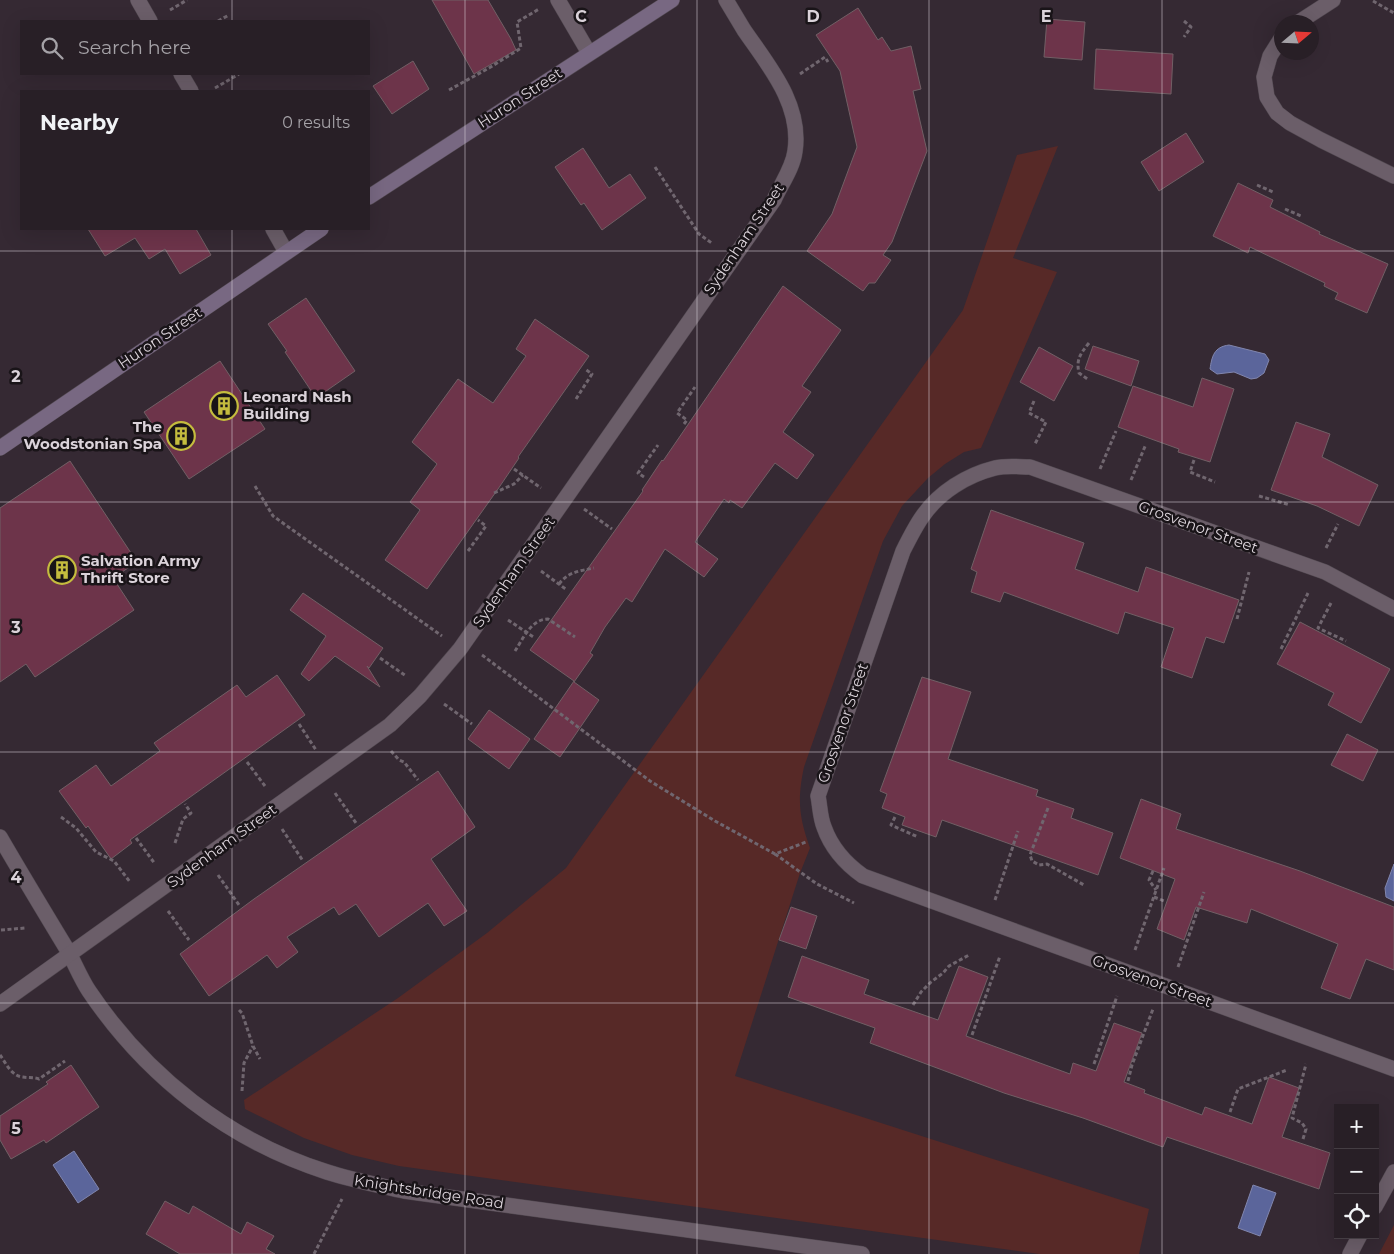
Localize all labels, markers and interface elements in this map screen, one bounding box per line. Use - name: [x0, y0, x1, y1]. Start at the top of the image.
- text: C: [575, 7, 587, 26]
- text: D: [806, 7, 820, 26]
- text: E: [1041, 7, 1051, 26]
- north arrow: [1274, 15, 1319, 60]
- search box: [20, 20, 370, 75]
- icon: search: [38, 34, 66, 62]
- text: Search here: [78, 36, 191, 59]
- street label: Huron Street: [474, 63, 566, 132]
- text: Nearby: [40, 110, 119, 135]
- text: 0 results: [282, 113, 350, 132]
- street label: Sydenham Street: [699, 179, 788, 298]
- street label: Huron Street: [114, 303, 205, 373]
- text: 2: [11, 367, 21, 386]
- place label: Leonard Nash Building: [243, 387, 352, 423]
- building icon: Leonard Nash Building: [209, 391, 239, 421]
- place label: The Woodstonian Spa: [24, 417, 162, 453]
- building icon: The Woodstonian Spa: [166, 421, 196, 451]
- street label: Grosvenor Street: [1136, 496, 1261, 557]
- street label: Sydenham Street: [468, 513, 559, 631]
- place label: Salvation Army Thrift Store: [81, 551, 201, 587]
- building icon: Salvation Army Thrift Store: [47, 555, 77, 585]
- text: 3: [10, 618, 21, 637]
- street label: Grosvenor Street: [813, 660, 872, 785]
- street label: Sydenham Street: [163, 800, 280, 892]
- text: 4: [10, 868, 22, 887]
- street label: Grosvenor Street: [1090, 950, 1215, 1011]
- map controls: [1334, 1104, 1379, 1239]
- button: +: [1334, 1104, 1379, 1149]
- text: 5: [11, 1119, 21, 1138]
- button: −: [1334, 1149, 1379, 1194]
- street label: Knightsbridge Road: [353, 1170, 505, 1213]
- button: locate: [1334, 1194, 1379, 1239]

